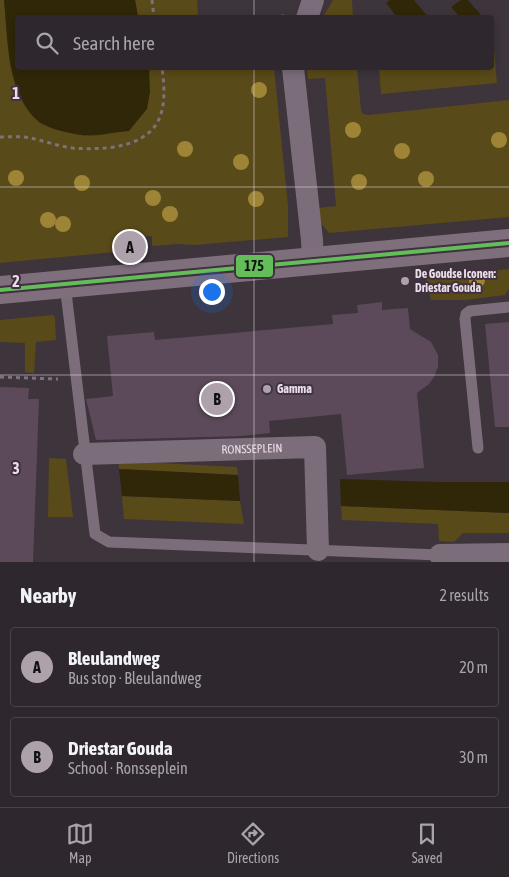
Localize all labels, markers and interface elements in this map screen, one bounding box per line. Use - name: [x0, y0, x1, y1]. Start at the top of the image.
- search box: [15, 15, 494, 70]
- icon: search: [33, 29, 61, 57]
- text: Search here: [73, 32, 155, 54]
- text: 1: [12, 84, 20, 102]
- pin: A: [114, 228, 146, 266]
- line badge: 175: [235, 254, 274, 278]
- text: 175: [244, 258, 264, 274]
- place label: De Goudse Iconen: Driestar Gouda: [415, 267, 496, 295]
- text: 2: [12, 272, 20, 290]
- marker: De Goudse Iconen: Driestar Gouda: [399, 275, 411, 287]
- your location: [199, 279, 225, 305]
- pin: B: [201, 380, 233, 418]
- place label: Gamma: [277, 382, 312, 396]
- marker: Gamma: [261, 383, 273, 395]
- street label: RONSSEPLEIN: [221, 441, 283, 457]
- text: 3: [12, 459, 20, 477]
- text: Nearby: [20, 583, 76, 607]
- text: 2 results: [439, 586, 489, 604]
- text: Bleulandweg: [68, 647, 160, 669]
- text: A: [33, 658, 41, 676]
- text: 20 m: [459, 658, 488, 676]
- text: Bus stop · Bleulandweg: [68, 669, 201, 687]
- text: Driestar Gouda: [68, 737, 172, 759]
- text: B: [33, 748, 41, 766]
- text: 30 m: [459, 748, 488, 766]
- text: School · Ronsseplein: [68, 759, 188, 777]
- tab: Map: [66, 820, 94, 866]
- tab: Directions: [227, 820, 279, 866]
- tab: Saved: [412, 820, 443, 866]

